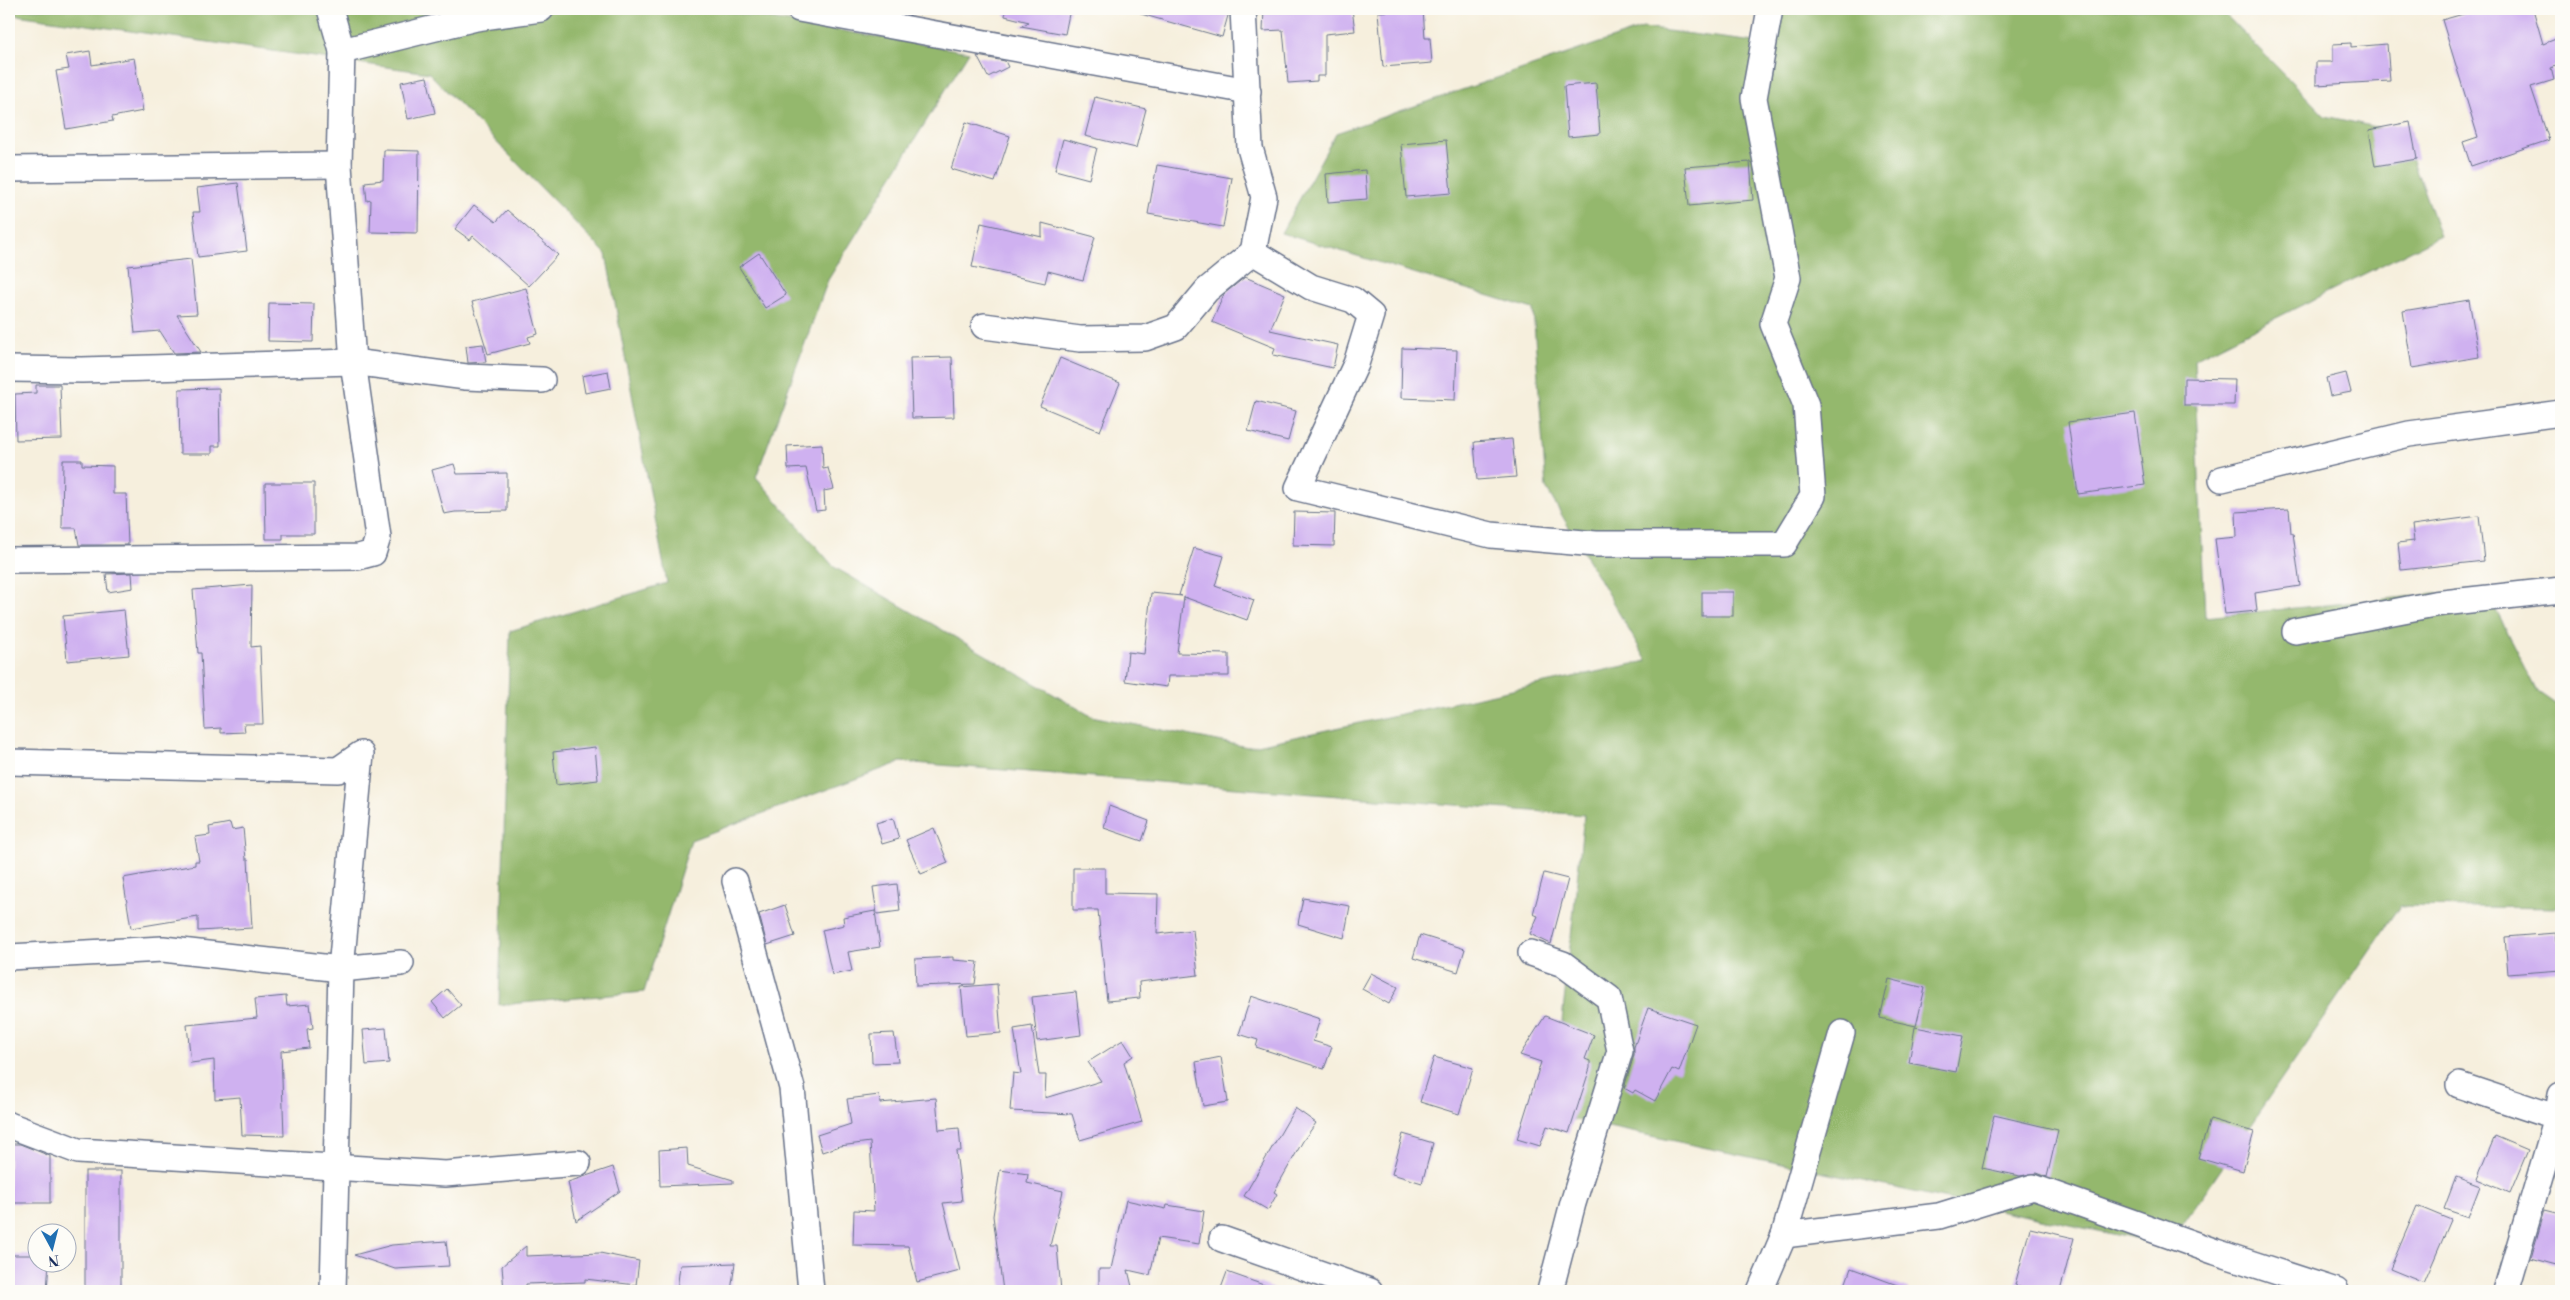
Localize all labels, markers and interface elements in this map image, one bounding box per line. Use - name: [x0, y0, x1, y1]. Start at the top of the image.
- north arrow: [28, 1222, 78, 1272]
- text: N: [47, 1250, 60, 1270]

